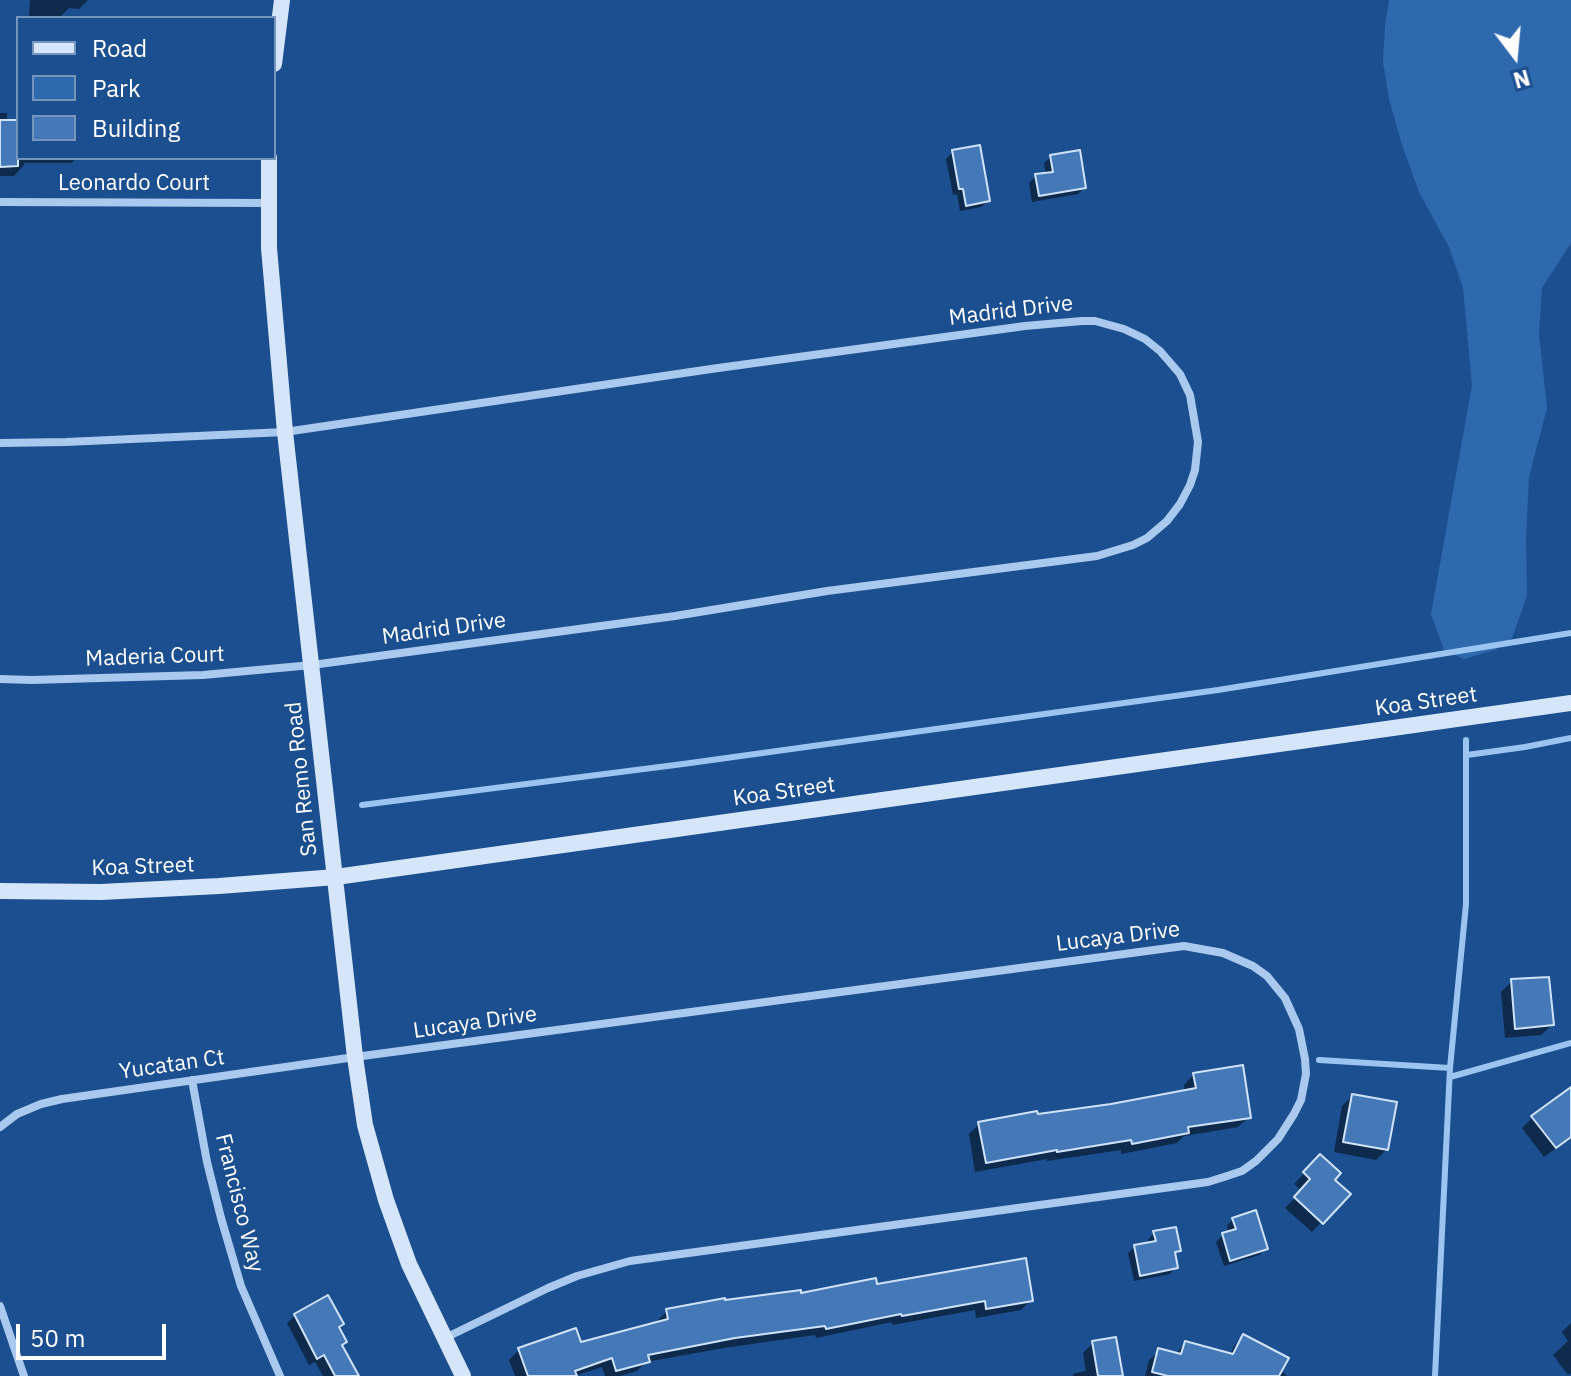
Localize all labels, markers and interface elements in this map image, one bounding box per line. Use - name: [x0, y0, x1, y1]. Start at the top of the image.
- legend: [16, 16, 276, 160]
- north arrow: [1475, 16, 1555, 96]
- text: Road: [92, 32, 147, 64]
- text: N: [1510, 63, 1533, 96]
- text: Park: [92, 72, 141, 104]
- text: Building: [92, 112, 180, 144]
- street label: Leonardo Court: [58, 171, 210, 197]
- street label: Madrid Drive: [947, 290, 1075, 332]
- street label: Madrid Drive: [380, 607, 508, 651]
- street label: Maderia Court: [85, 641, 225, 673]
- street label: Koa Street: [1373, 682, 1479, 722]
- street label: San Remo Road: [281, 700, 323, 858]
- street label: Koa Street: [731, 772, 837, 812]
- street label: Koa Street: [91, 852, 195, 882]
- street label: Lucaya Drive: [1055, 916, 1181, 958]
- street label: Lucaya Drive: [411, 1001, 539, 1045]
- street label: Yucatan Ct: [118, 1045, 226, 1085]
- street label: Francisco Way: [209, 1131, 269, 1275]
- scale bar: [20, 1308, 170, 1358]
- text: 50 m: [30, 1322, 85, 1354]

